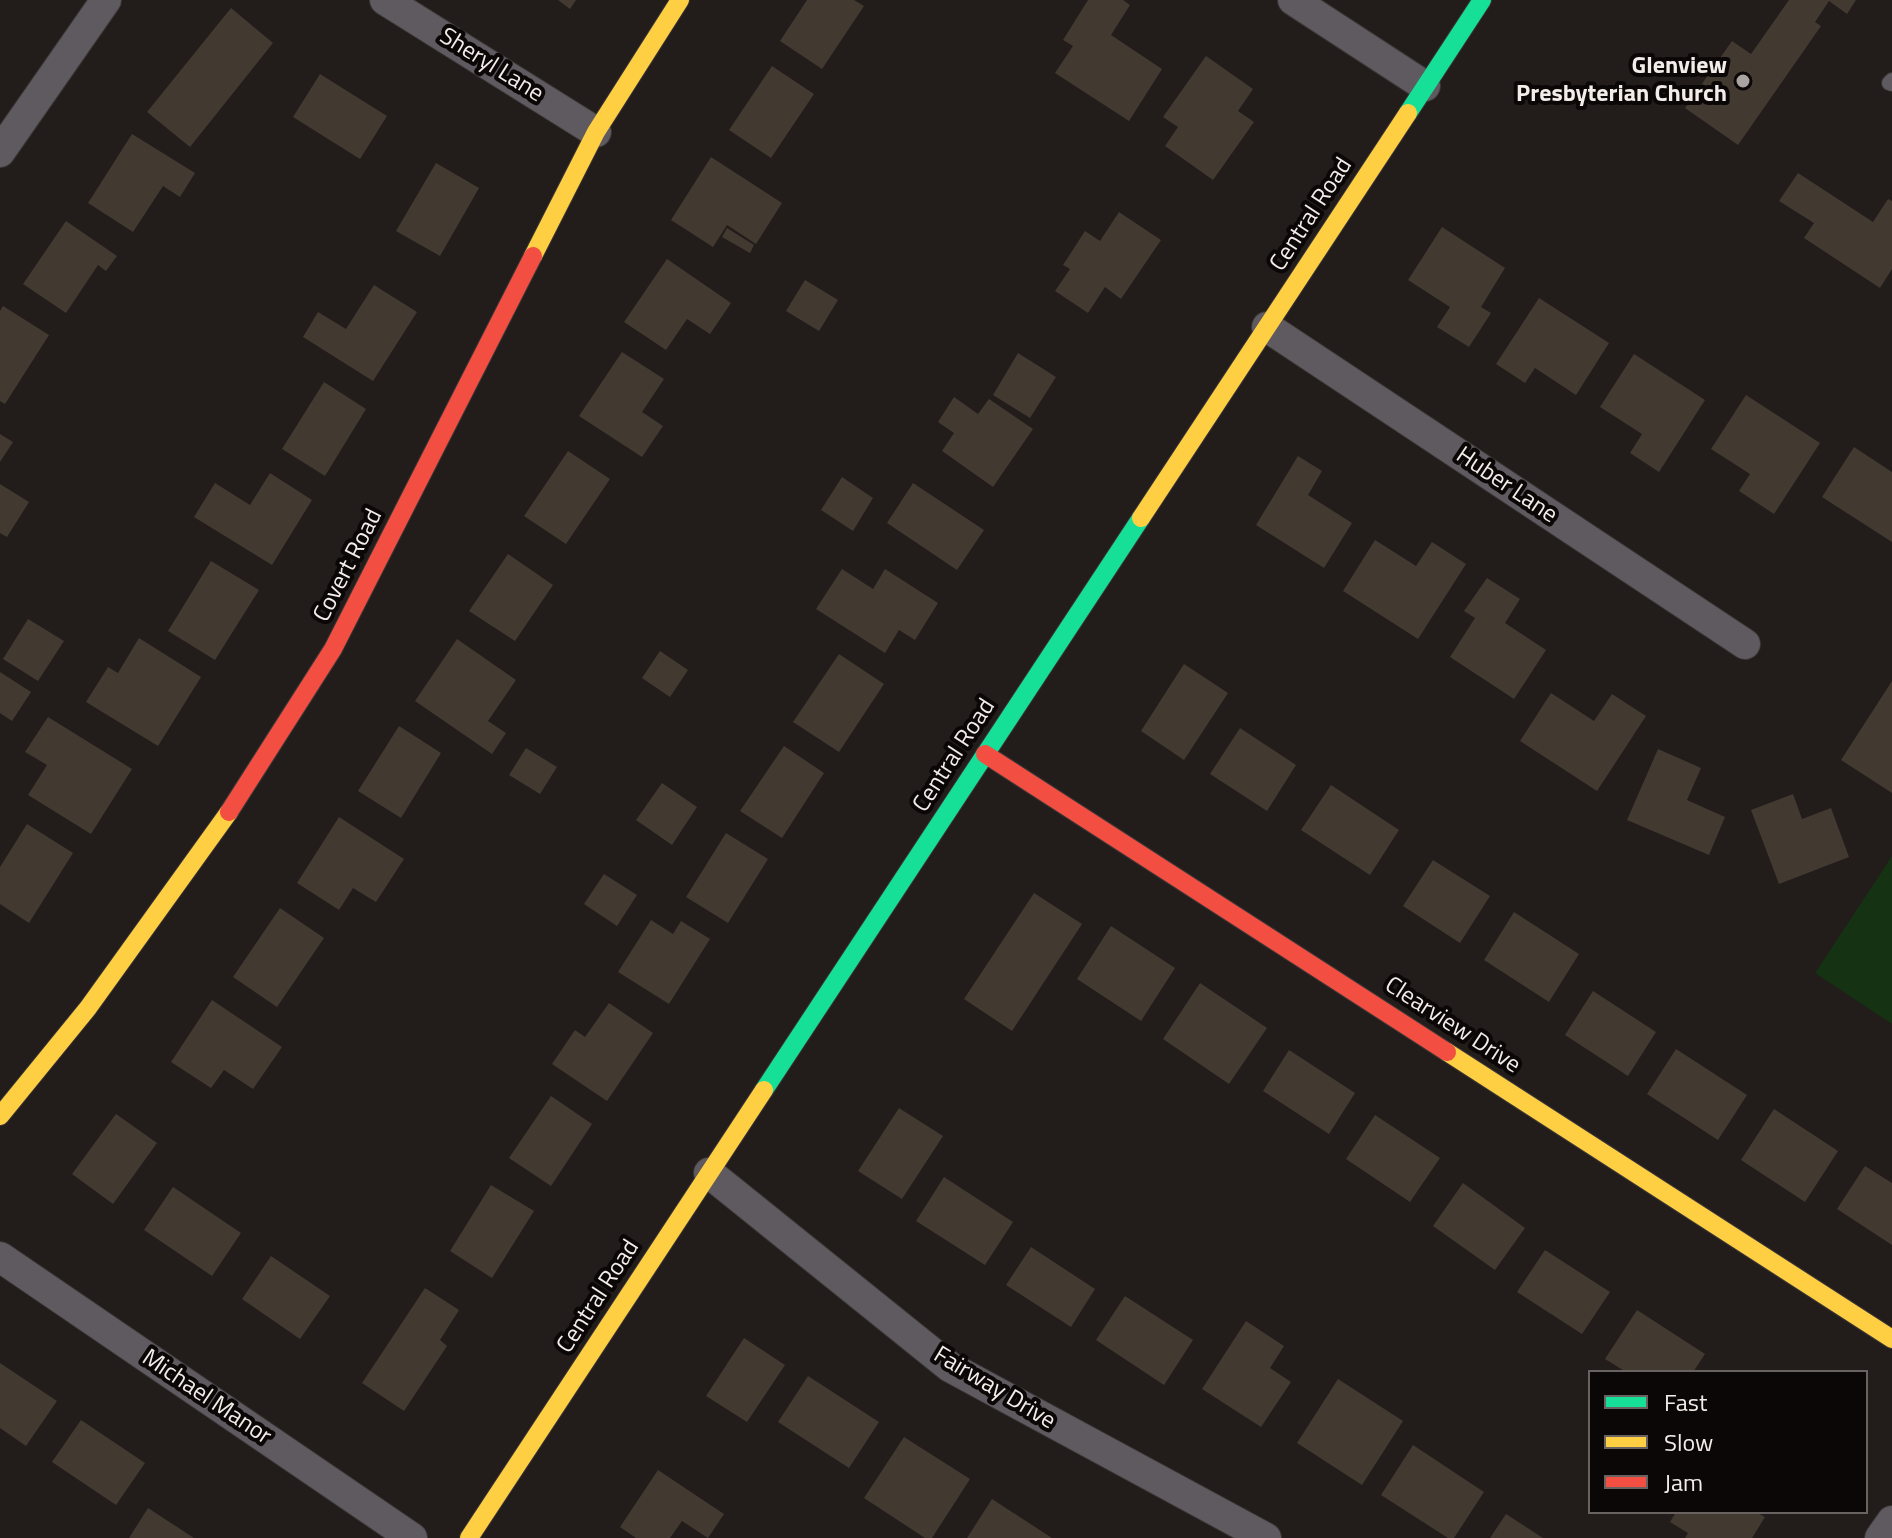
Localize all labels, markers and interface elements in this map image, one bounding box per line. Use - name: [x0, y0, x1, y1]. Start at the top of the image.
- street label: Sheryl Lane: [434, 23, 548, 109]
- place label: Glenview Presbyterian Church: [1516, 53, 1727, 109]
- marker: Glenview Presbyterian Church: [1734, 72, 1752, 90]
- street label: Central Road: [1265, 153, 1359, 277]
- street label: Huber Lane: [1450, 442, 1562, 530]
- street label: Covert Road: [308, 505, 390, 627]
- street label: Central Road: [908, 694, 1002, 818]
- street label: Clearview Drive: [1379, 971, 1525, 1081]
- street label: Central Road: [552, 1235, 646, 1359]
- street label: Fairway Drive: [928, 1341, 1060, 1437]
- street label: Michael Manor: [136, 1344, 276, 1452]
- legend: [1588, 1370, 1868, 1514]
- text: Fast: [1664, 1384, 1707, 1420]
- text: Slow: [1664, 1424, 1713, 1460]
- text: Jam: [1664, 1464, 1703, 1500]

